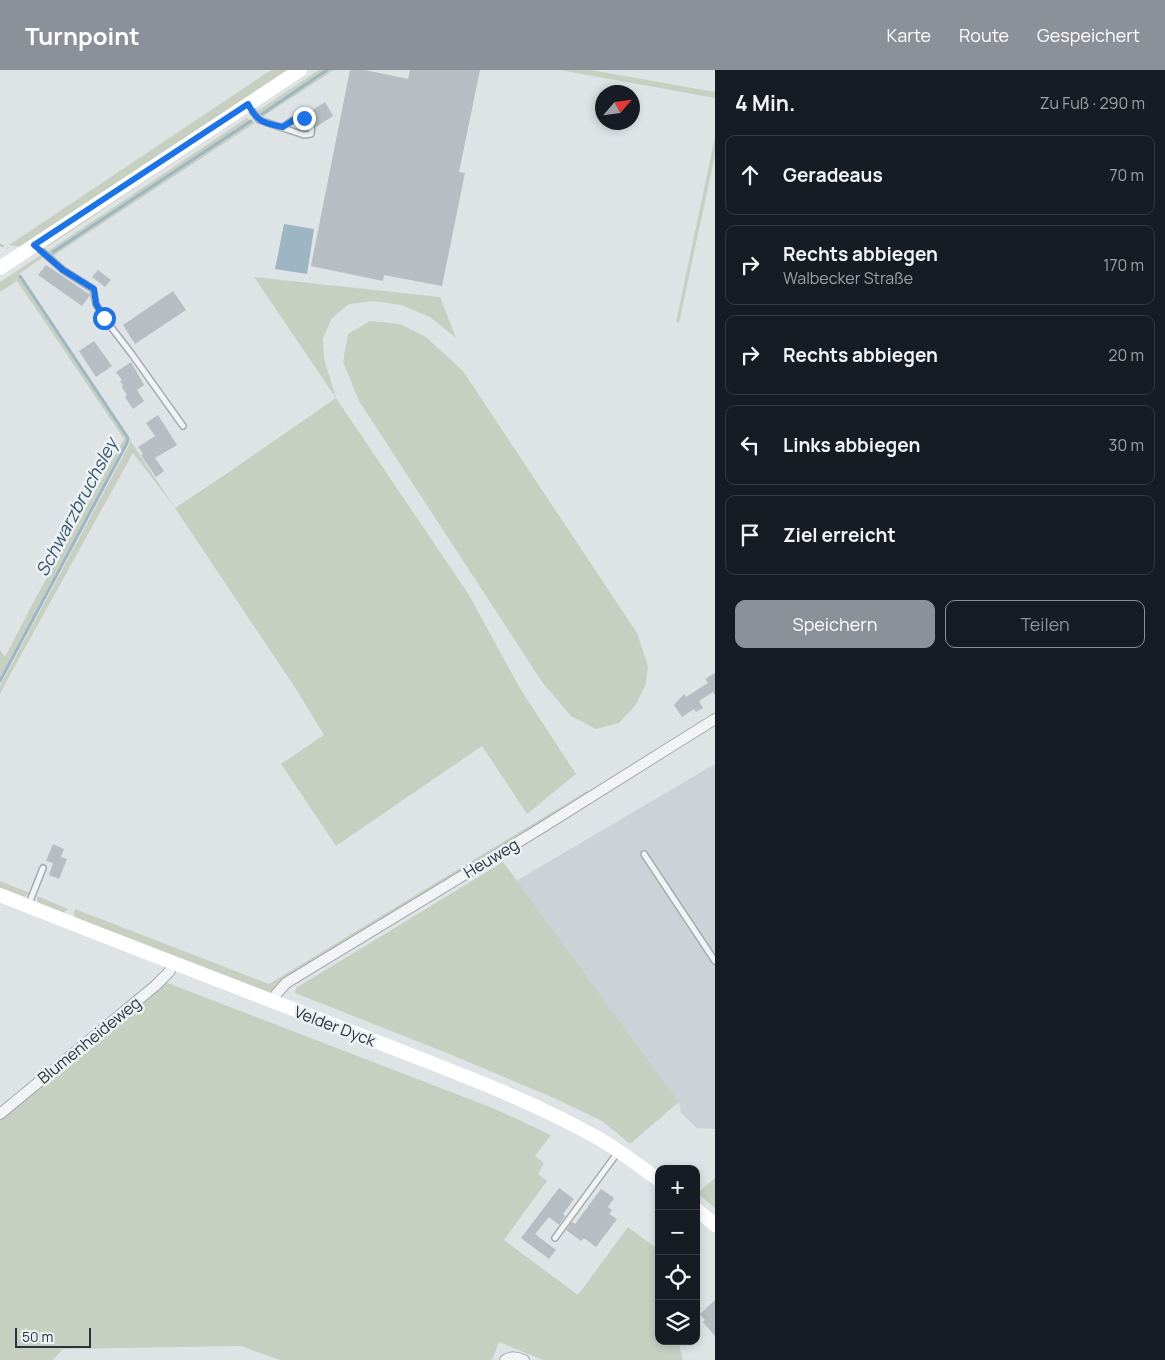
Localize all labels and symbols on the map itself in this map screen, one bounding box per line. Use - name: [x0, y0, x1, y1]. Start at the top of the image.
- north arrow: [595, 85, 640, 130]
- route end: [293, 107, 316, 130]
- route start: [93, 307, 116, 330]
- water label: Schwarzbruchsley: [29, 432, 124, 580]
- street label: Heuweg: [459, 833, 523, 883]
- street label: Blumenheideweg: [33, 991, 145, 1089]
- street label: Velder Dyck: [291, 1000, 380, 1052]
- scale bar: [15, 1325, 91, 1348]

